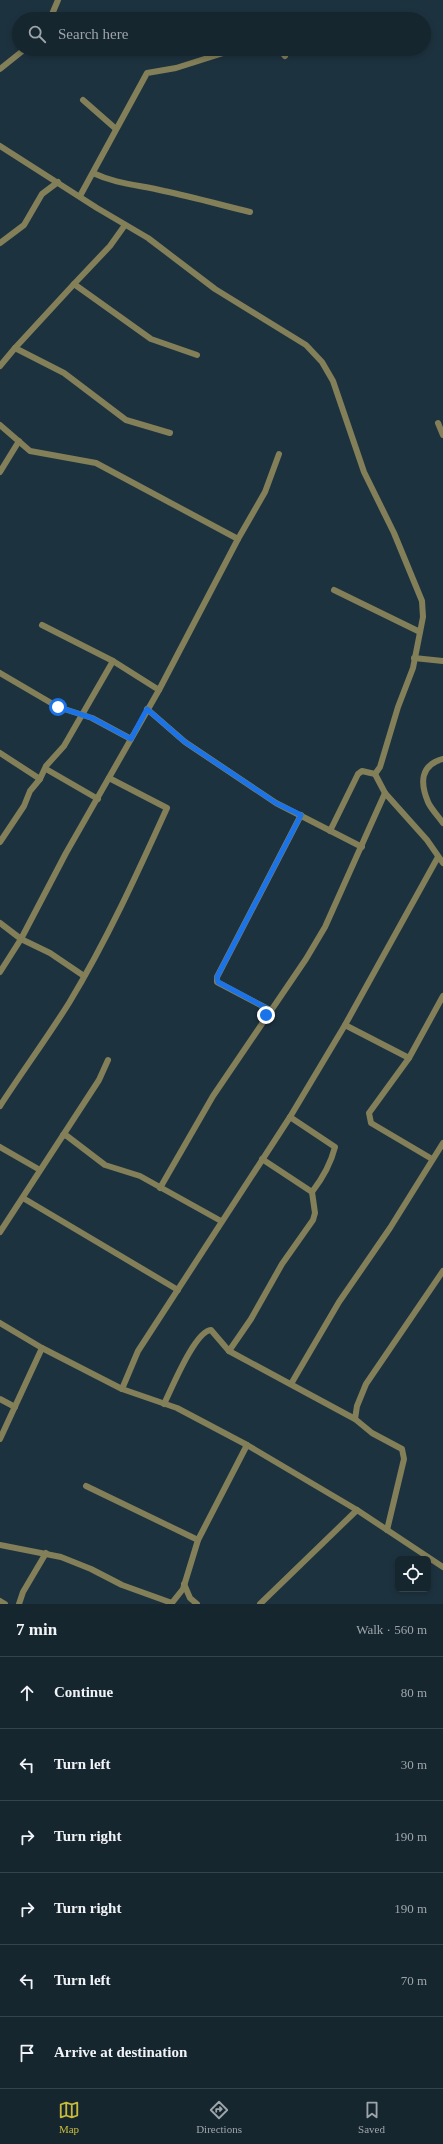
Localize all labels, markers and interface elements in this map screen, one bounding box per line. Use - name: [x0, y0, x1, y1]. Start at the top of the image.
- search box: [12, 12, 431, 56]
- icon: search: [26, 23, 48, 45]
- text: Search here: [58, 26, 128, 42]
- route start: [49, 698, 67, 716]
- route end: [257, 1006, 275, 1024]
- map controls: [395, 1556, 431, 1592]
- button: locate: [395, 1556, 431, 1592]
- text: 7 min: [16, 1620, 57, 1639]
- text: Walk · 560 m: [356, 1622, 427, 1637]
- icon: ahead: [16, 1682, 38, 1704]
- text: Continue: [54, 1684, 113, 1700]
- text: 80 m: [401, 1685, 427, 1700]
- icon: left: [16, 1754, 38, 1776]
- text: Turn left: [54, 1756, 111, 1772]
- text: 30 m: [401, 1757, 427, 1772]
- icon: right: [16, 1826, 38, 1848]
- text: Turn right: [54, 1828, 121, 1844]
- text: 190 m: [394, 1829, 427, 1844]
- icon: right: [16, 1898, 38, 1920]
- text: Turn right: [54, 1900, 121, 1916]
- text: 190 m: [394, 1901, 427, 1916]
- icon: left: [16, 1970, 38, 1992]
- text: Turn left: [54, 1972, 111, 1988]
- text: 70 m: [401, 1973, 427, 1988]
- icon: arrive: [16, 2042, 38, 2064]
- text: Arrive at destination: [54, 2044, 187, 2060]
- tab: Map: [58, 2099, 80, 2135]
- tab: Directions: [196, 2099, 242, 2135]
- tab: Saved: [358, 2099, 385, 2135]

